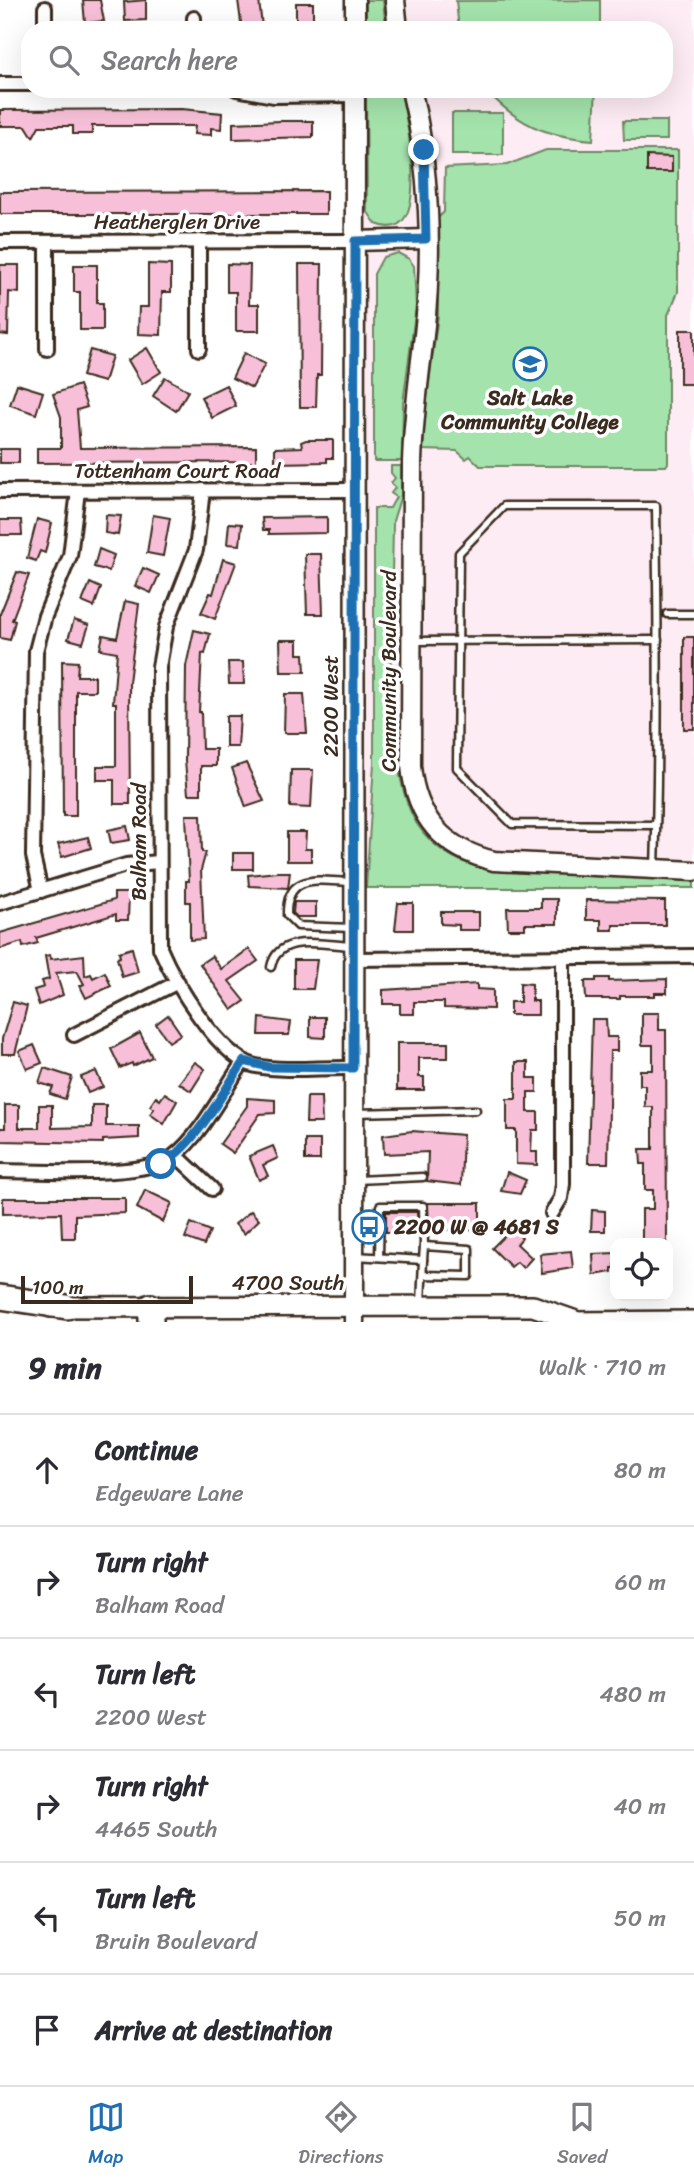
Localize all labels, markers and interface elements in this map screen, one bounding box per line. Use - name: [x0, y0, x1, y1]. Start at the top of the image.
- search box: [21, 21, 673, 98]
- text: Search here: [101, 37, 238, 83]
- icon: search: [45, 41, 83, 79]
- route end: [408, 134, 439, 165]
- street label: Heatherglen Drive: [94, 203, 260, 241]
- school or university icon: Salt Lake Community College: [511, 345, 549, 383]
- place label: Salt Lake Community College: [440, 379, 620, 441]
- street label: Tottenham Court Road: [74, 452, 282, 490]
- street label: Community Boulevard: [370, 568, 408, 772]
- street label: 2200 West: [312, 655, 350, 757]
- street label: Balham Road: [120, 781, 158, 901]
- route start: [145, 1148, 176, 1179]
- bus stop icon: 2200 W @ 4681 S: [350, 1208, 388, 1246]
- place label: 2200 W @ 4681 S: [393, 1208, 560, 1246]
- map controls: [610, 1238, 673, 1301]
- button: locate: [610, 1238, 673, 1301]
- street label: 4700 South: [232, 1264, 344, 1302]
- text: 100 m: [32, 1271, 84, 1304]
- scale bar: [21, 1273, 192, 1305]
- text: 9 min: [28, 1341, 102, 1395]
- text: Walk · 710 m: [539, 1347, 666, 1388]
- text: Continue: [95, 1427, 198, 1473]
- text: 80 m: [614, 1450, 666, 1491]
- icon: ahead: [28, 1451, 66, 1489]
- text: Edgeware Lane: [95, 1473, 244, 1514]
- text: Turn right: [95, 1539, 208, 1585]
- text: 60 m: [615, 1562, 666, 1603]
- icon: right: [28, 1563, 66, 1601]
- text: Balham Road: [95, 1585, 224, 1626]
- text: Turn left: [95, 1651, 195, 1697]
- text: 480 m: [600, 1674, 666, 1715]
- icon: left: [28, 1675, 66, 1713]
- text: 2200 West: [95, 1697, 207, 1738]
- text: Turn right: [95, 1763, 208, 1809]
- text: 40 m: [613, 1786, 666, 1827]
- icon: right: [28, 1787, 66, 1825]
- text: 4465 South: [95, 1809, 217, 1850]
- text: Turn left: [95, 1875, 195, 1921]
- text: 50 m: [614, 1898, 666, 1939]
- icon: left: [28, 1899, 66, 1937]
- text: Bruin Boulevard: [95, 1921, 257, 1962]
- text: Arrive at destination: [95, 2007, 332, 2053]
- icon: arrive: [28, 2011, 66, 2049]
- tab: Map: [87, 2098, 125, 2173]
- tab: Directions: [298, 2098, 384, 2173]
- tab: Saved: [557, 2098, 607, 2173]

